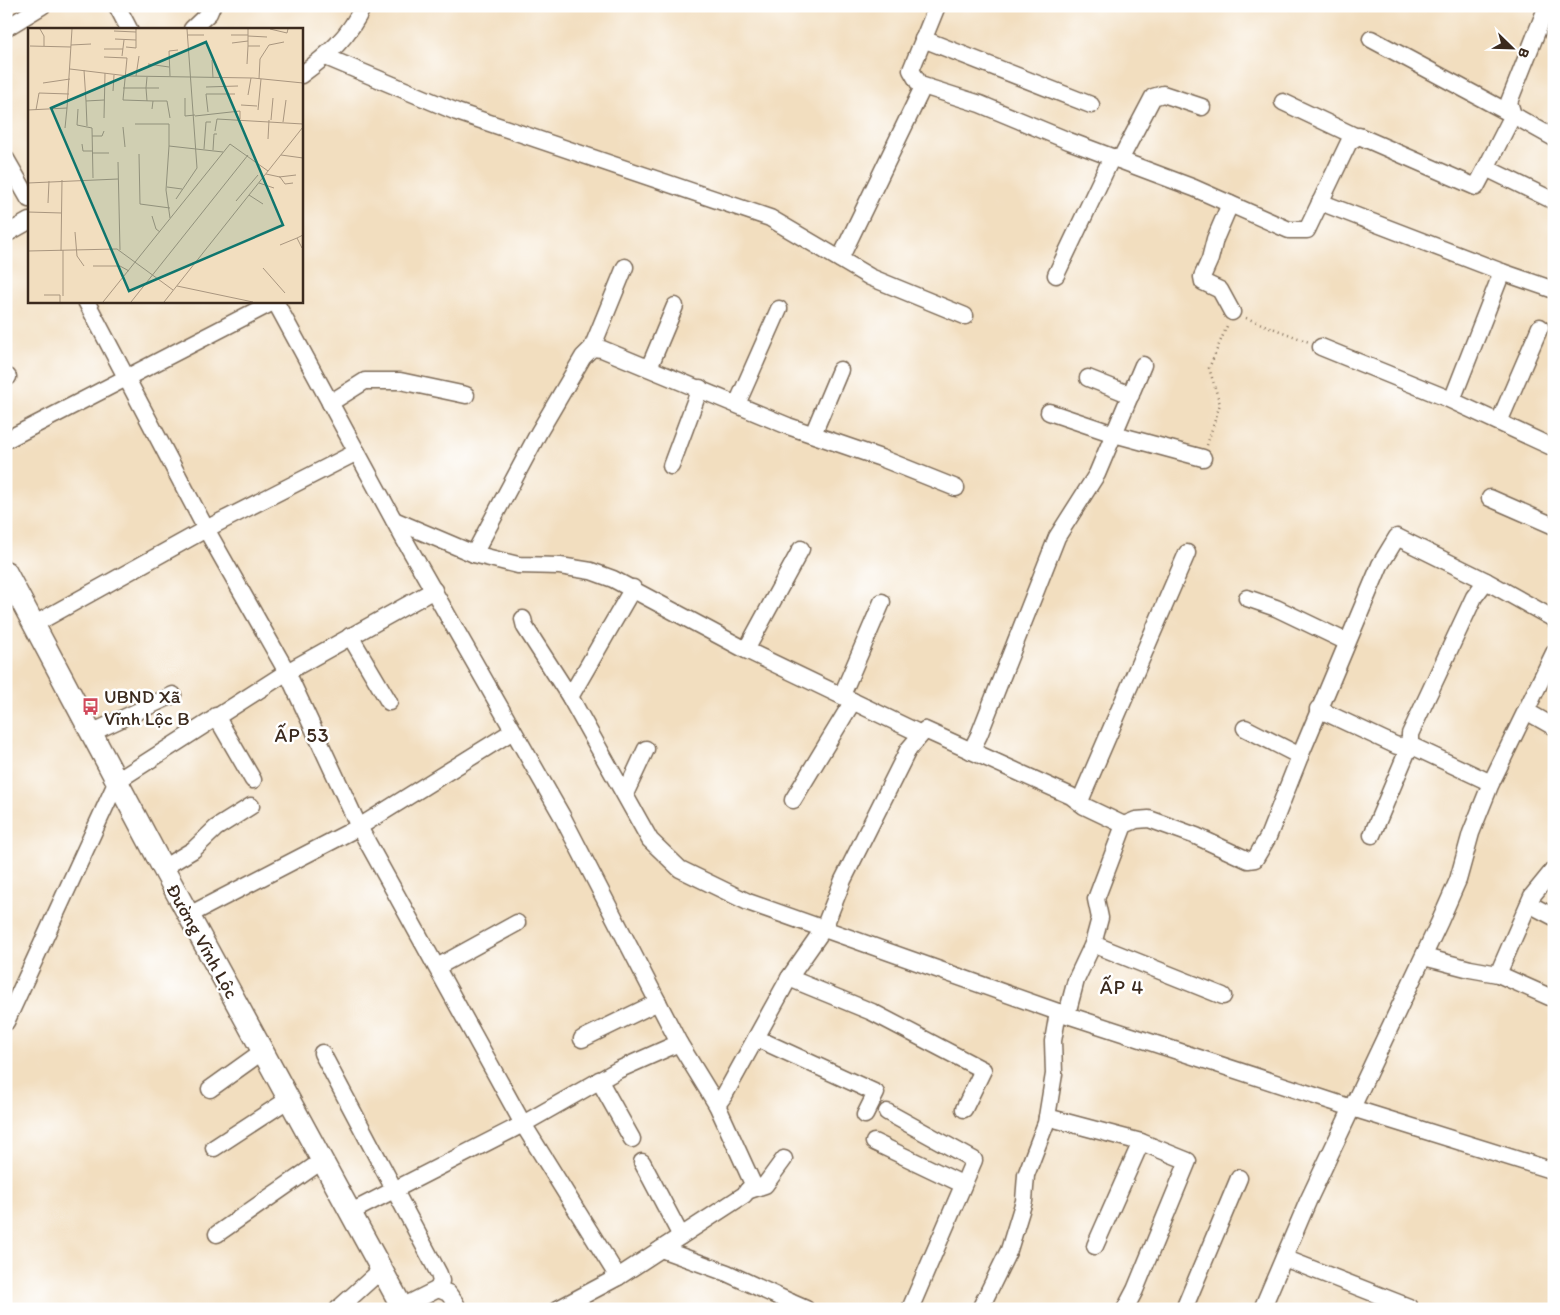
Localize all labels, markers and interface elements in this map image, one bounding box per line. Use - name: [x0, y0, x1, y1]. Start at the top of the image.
- north arrow: [1488, 22, 1538, 72]
- inset map: [28, 28, 302, 302]
- text: B: [1514, 45, 1533, 60]
- place label: UBND Xã Vĩnh Lộc B: [104, 685, 190, 730]
- bus stop icon: UBND Xã Vĩnh Lộc B: [80, 697, 100, 717]
- district label: ẤP 53: [274, 723, 330, 747]
- street label: Đường Vĩnh Lộc: [161, 880, 244, 1003]
- district label: ẤP 4: [1100, 975, 1144, 999]

